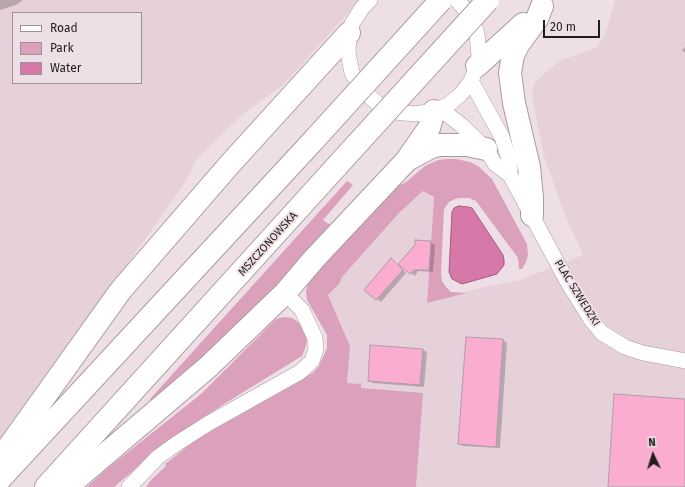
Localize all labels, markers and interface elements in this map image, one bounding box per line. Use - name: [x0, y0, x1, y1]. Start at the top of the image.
- legend: [12, 12, 142, 84]
- scale bar: [545, 12, 602, 38]
- text: 20 m: [550, 20, 576, 34]
- text: Road: [50, 21, 78, 35]
- text: Park: [50, 41, 74, 55]
- text: Water: [50, 61, 81, 75]
- street label: MSZCZONOWSKA: [236, 209, 300, 279]
- street label: PLAC SZWEDZKI: [551, 257, 603, 329]
- north arrow: [633, 435, 673, 475]
- text: N: [648, 436, 656, 449]

